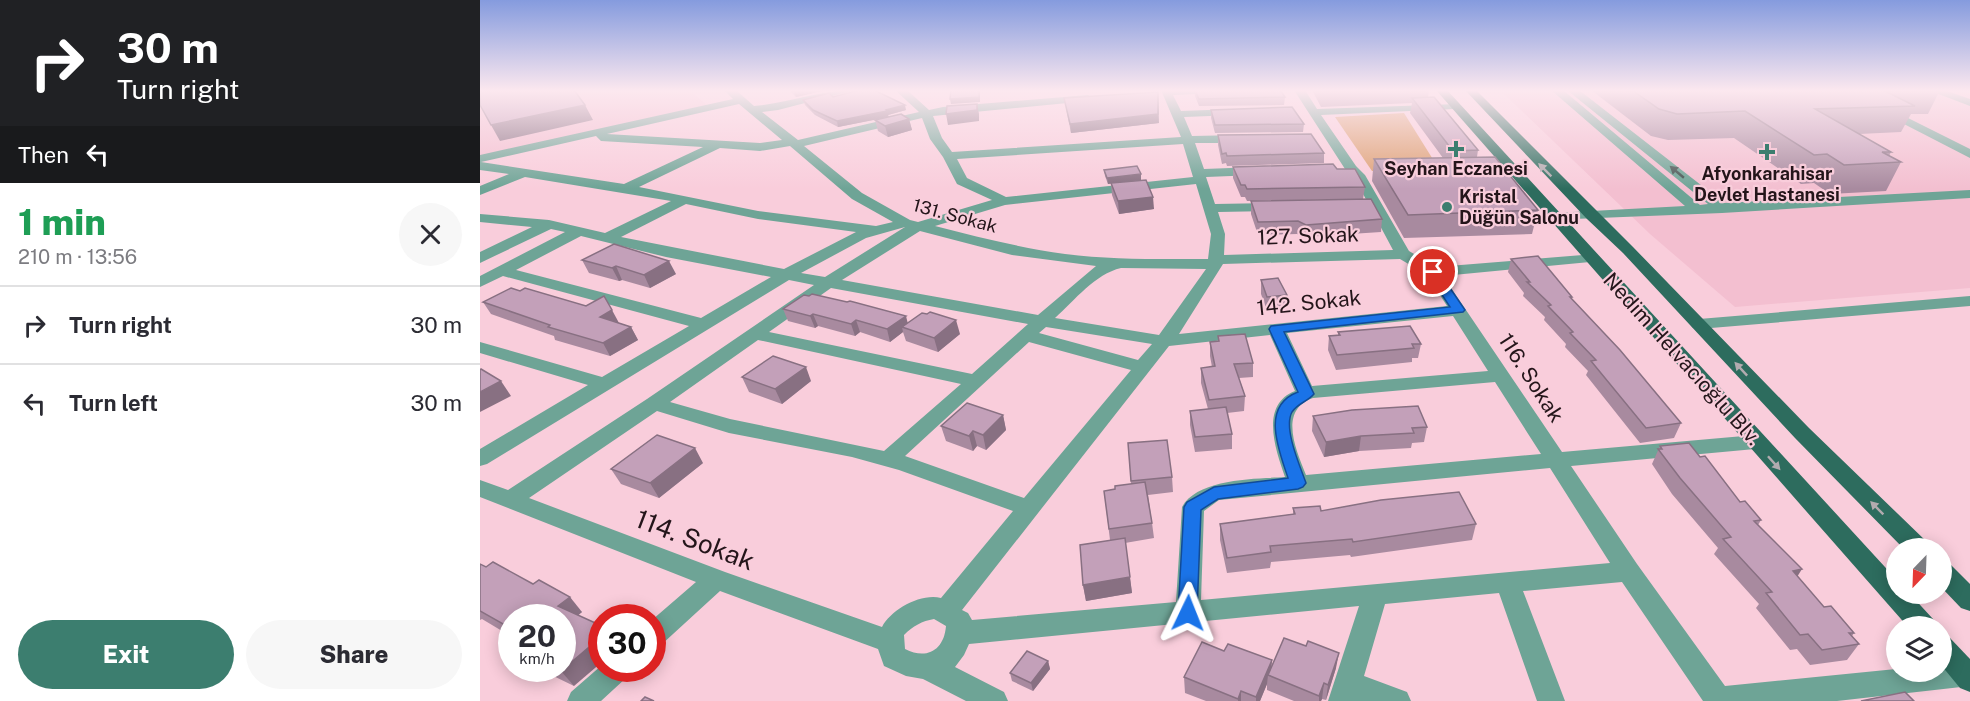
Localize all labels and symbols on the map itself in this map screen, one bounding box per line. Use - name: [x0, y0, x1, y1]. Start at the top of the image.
- marker: Seyhan Eczanesi: [1449, 142, 1463, 156]
- marker: Afyonkarahisar Devlet Hastanesi: [1758, 143, 1776, 161]
- place label: Seyhan Eczanesi: [1384, 158, 1528, 179]
- one-way arrow: [1539, 163, 1553, 177]
- place label: Afyonkarahisar Devlet Hastanesi: [1694, 163, 1840, 205]
- one-way arrow: [1669, 165, 1685, 178]
- place label: Kristal Düğün Salonu: [1459, 186, 1579, 228]
- street label: 131. Sokak: [911, 194, 1000, 237]
- marker: Kristal Düğün Salonu: [1440, 200, 1454, 214]
- street label: 127. Sokak: [1257, 221, 1359, 250]
- pin: [1407, 246, 1458, 297]
- street label: Nedim Helvacıoğlu Blv.: [1598, 267, 1766, 450]
- street label: 142. Sokak: [1256, 285, 1363, 320]
- street label: 116. Sokak: [1494, 329, 1569, 427]
- one-way arrow: [1734, 362, 1748, 376]
- one-way arrow: [1767, 455, 1781, 470]
- one-way arrow: [1870, 500, 1884, 515]
- street label: 114. Sokak: [631, 503, 759, 576]
- north arrow: [1886, 538, 1952, 604]
- position arrow: [1156, 581, 1220, 645]
- speed limit sign: 30: [588, 604, 666, 682]

